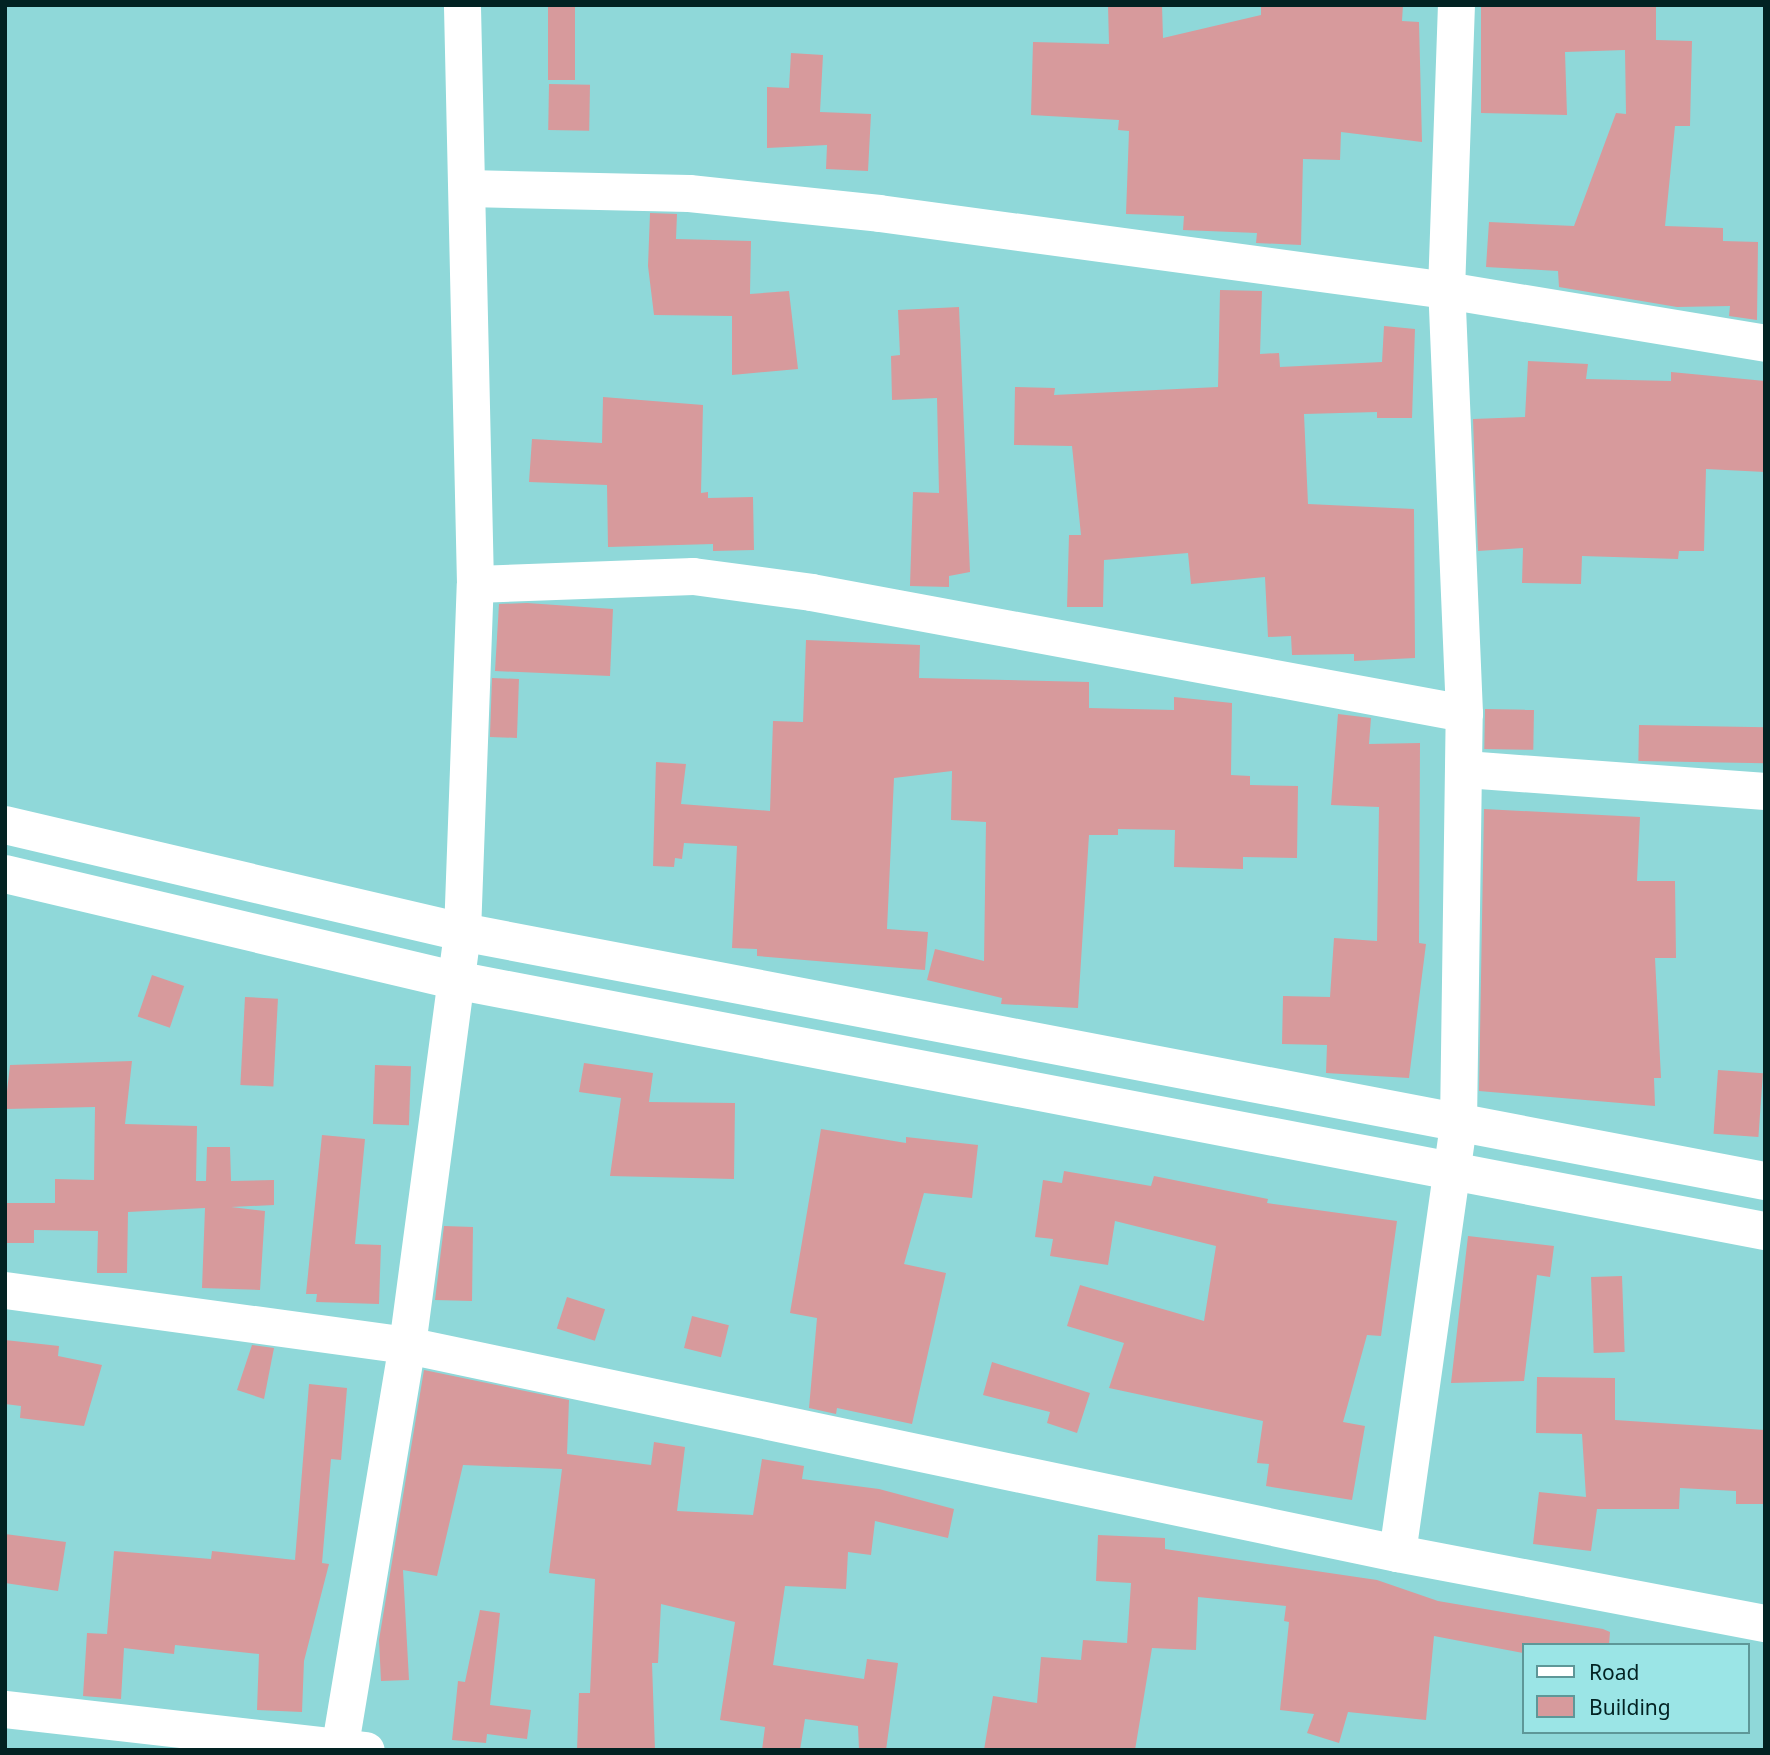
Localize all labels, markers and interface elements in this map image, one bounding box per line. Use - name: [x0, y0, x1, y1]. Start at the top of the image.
- legend: [1522, 1643, 1749, 1734]
- text: Road: [1589, 1658, 1639, 1686]
- text: Building: [1589, 1693, 1671, 1721]

